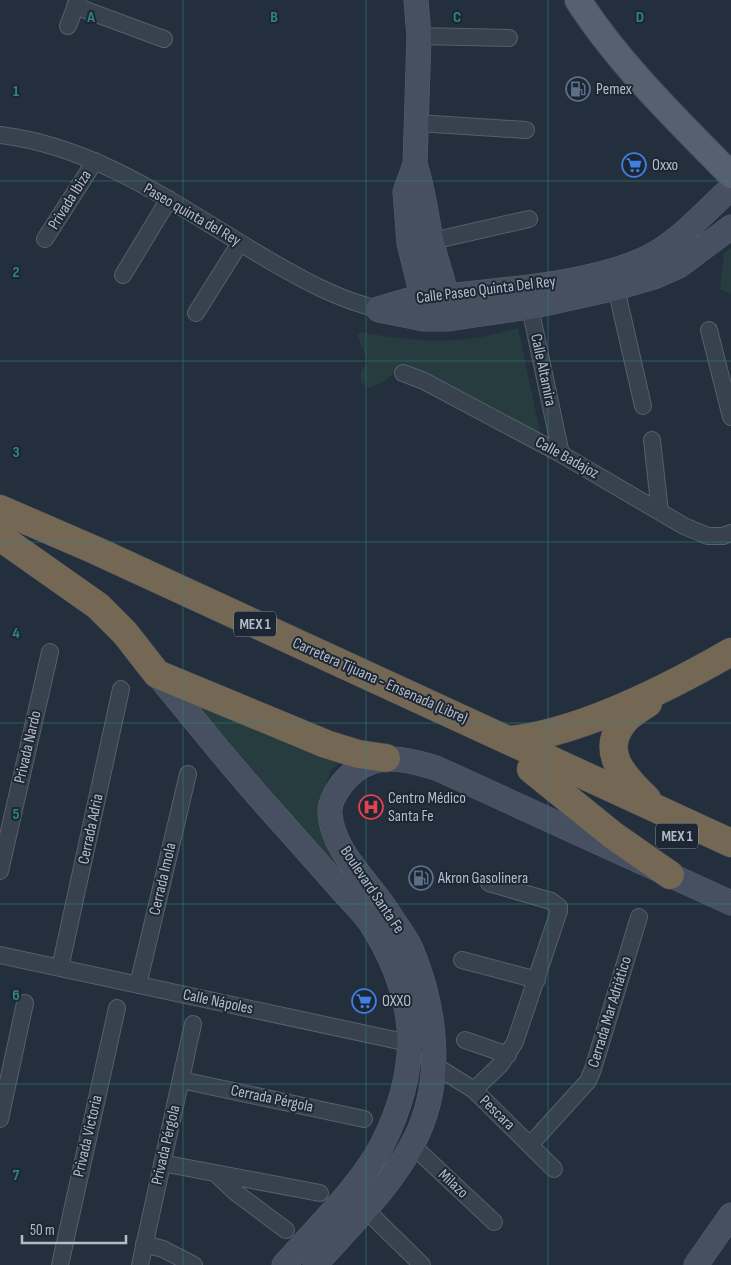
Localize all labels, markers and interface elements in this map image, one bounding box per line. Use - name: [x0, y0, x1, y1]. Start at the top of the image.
- text: A: [86, 8, 95, 27]
- text: B: [270, 8, 278, 27]
- text: C: [453, 8, 461, 27]
- text: D: [636, 8, 644, 27]
- fuel station icon: Pemex: [565, 76, 591, 102]
- place label: Pemex: [596, 80, 632, 99]
- text: 1: [13, 82, 20, 101]
- supermarket icon: Oxxo: [621, 152, 647, 178]
- place label: Oxxo: [652, 156, 678, 175]
- street label: Privada Ibiza: [44, 167, 96, 233]
- street label: Paseo quinta del Rey: [140, 179, 244, 251]
- text: 2: [12, 263, 20, 282]
- street label: Calle Paseo Quinta Del Rey: [415, 272, 557, 308]
- street label: Calle Altamira: [526, 332, 560, 408]
- street label: Calle Badajoz: [532, 433, 602, 483]
- text: 3: [12, 443, 20, 462]
- road number: MEX 1: [234, 612, 276, 636]
- text: 4: [12, 624, 20, 643]
- street label: Carretera Tijuana - Ensenada (Libre): [290, 634, 470, 728]
- street label: Privada Nardo: [10, 709, 46, 785]
- place label: Centro Médico Santa Fe: [388, 789, 466, 826]
- street label: Cerrada Adria: [74, 792, 108, 866]
- hospital icon: Centro Médico Santa Fe: [358, 794, 384, 820]
- text: 5: [12, 805, 20, 824]
- road number: MEX 1: [656, 824, 698, 848]
- street label: Cerrada Imola: [145, 841, 181, 917]
- street label: Boulevard Santa Fe: [336, 843, 408, 937]
- fuel station icon: Akron Gasolinera: [408, 865, 434, 891]
- place label: Akron Gasolinera: [437, 869, 528, 888]
- street label: Cerrada Mar Adriático: [584, 954, 636, 1070]
- street label: Calle Nápoles: [181, 985, 255, 1019]
- text: 6: [12, 986, 20, 1005]
- supermarket icon: OXXO: [351, 988, 377, 1014]
- place label: OXXO: [382, 992, 411, 1011]
- street label: Cerrada Pérgola: [229, 1081, 315, 1117]
- street label: Pescara: [475, 1092, 519, 1134]
- street label: Privada Victoria: [69, 1093, 107, 1179]
- street label: Privada Pérgola: [148, 1103, 184, 1187]
- text: 7: [13, 1166, 20, 1185]
- street label: Milazo: [434, 1166, 472, 1202]
- scale bar: [22, 1212, 126, 1244]
- text: 50 m: [30, 1221, 55, 1240]

